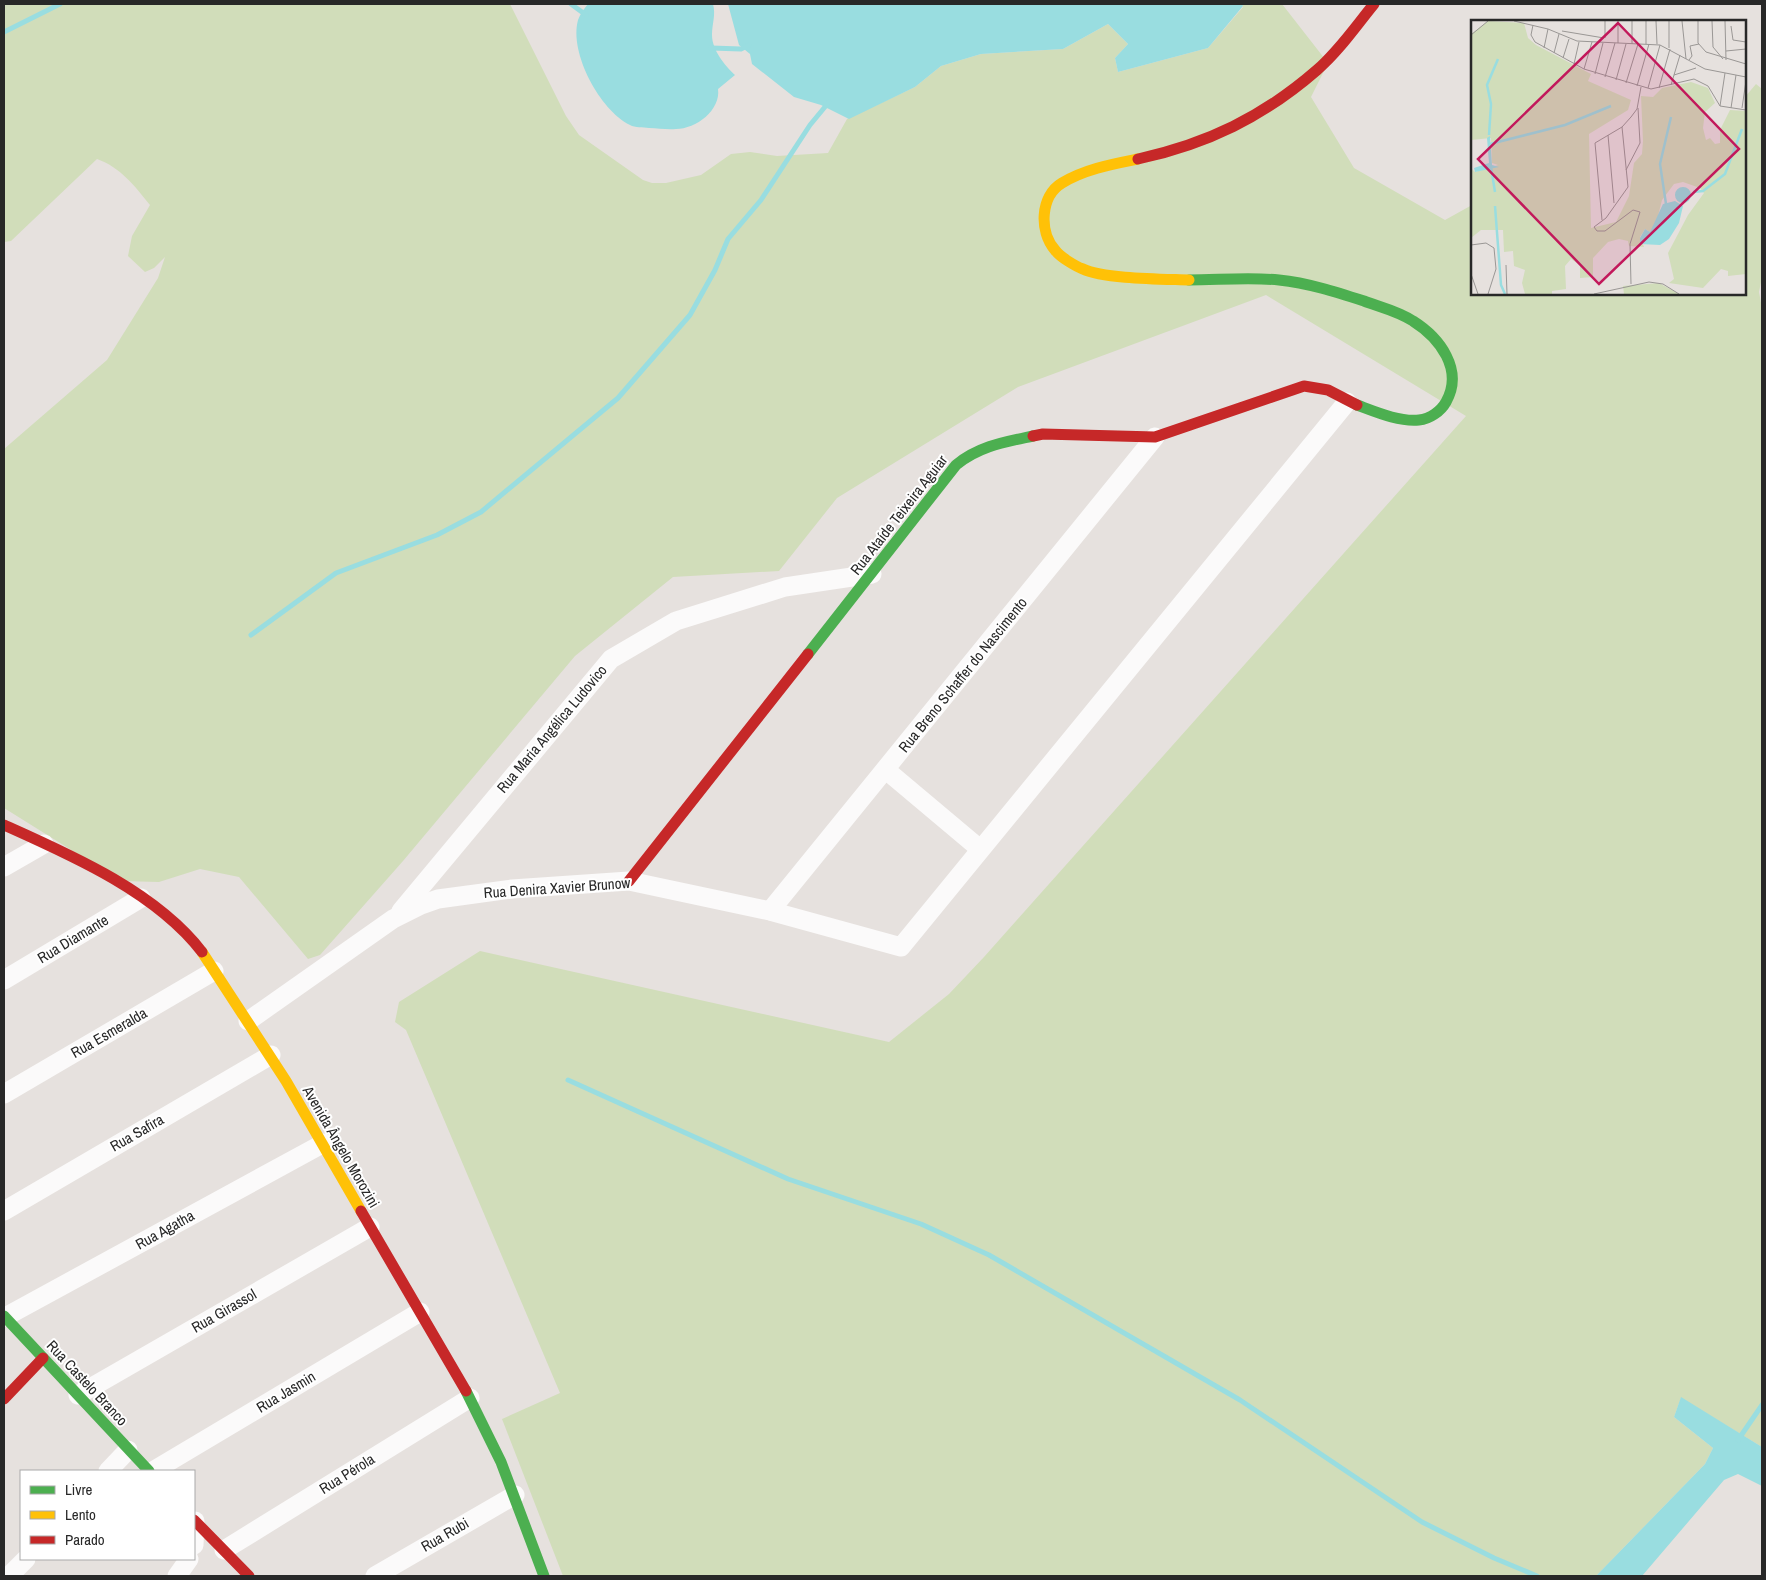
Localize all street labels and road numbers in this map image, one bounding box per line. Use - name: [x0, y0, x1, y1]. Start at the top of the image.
- street label: Rua Ataíde Teixeira Aguiar: [845, 450, 952, 579]
- street label: Rua Breno Schaffer do Nascimento: [893, 593, 1032, 757]
- street label: Rua Maria Angélica Ludovico: [492, 660, 612, 797]
- street label: Rua Denira Xavier Brunow: [483, 872, 631, 903]
- street label: Rua Diamante: [33, 909, 112, 968]
- street label: Rua Esmeralda: [67, 1002, 151, 1063]
- street label: Avenida Ângelo Morozini: [298, 1081, 385, 1211]
- street label: Rua Safira: [106, 1109, 168, 1156]
- street label: Rua Agatha: [132, 1205, 198, 1254]
- street label: Rua Girassol: [187, 1284, 260, 1338]
- street label: Rua Castelo Branco: [42, 1335, 133, 1430]
- street label: Rua Jasmin: [252, 1366, 319, 1417]
- street label: Rua Pérola: [315, 1448, 379, 1499]
- street label: Rua Rubi: [417, 1512, 473, 1557]

